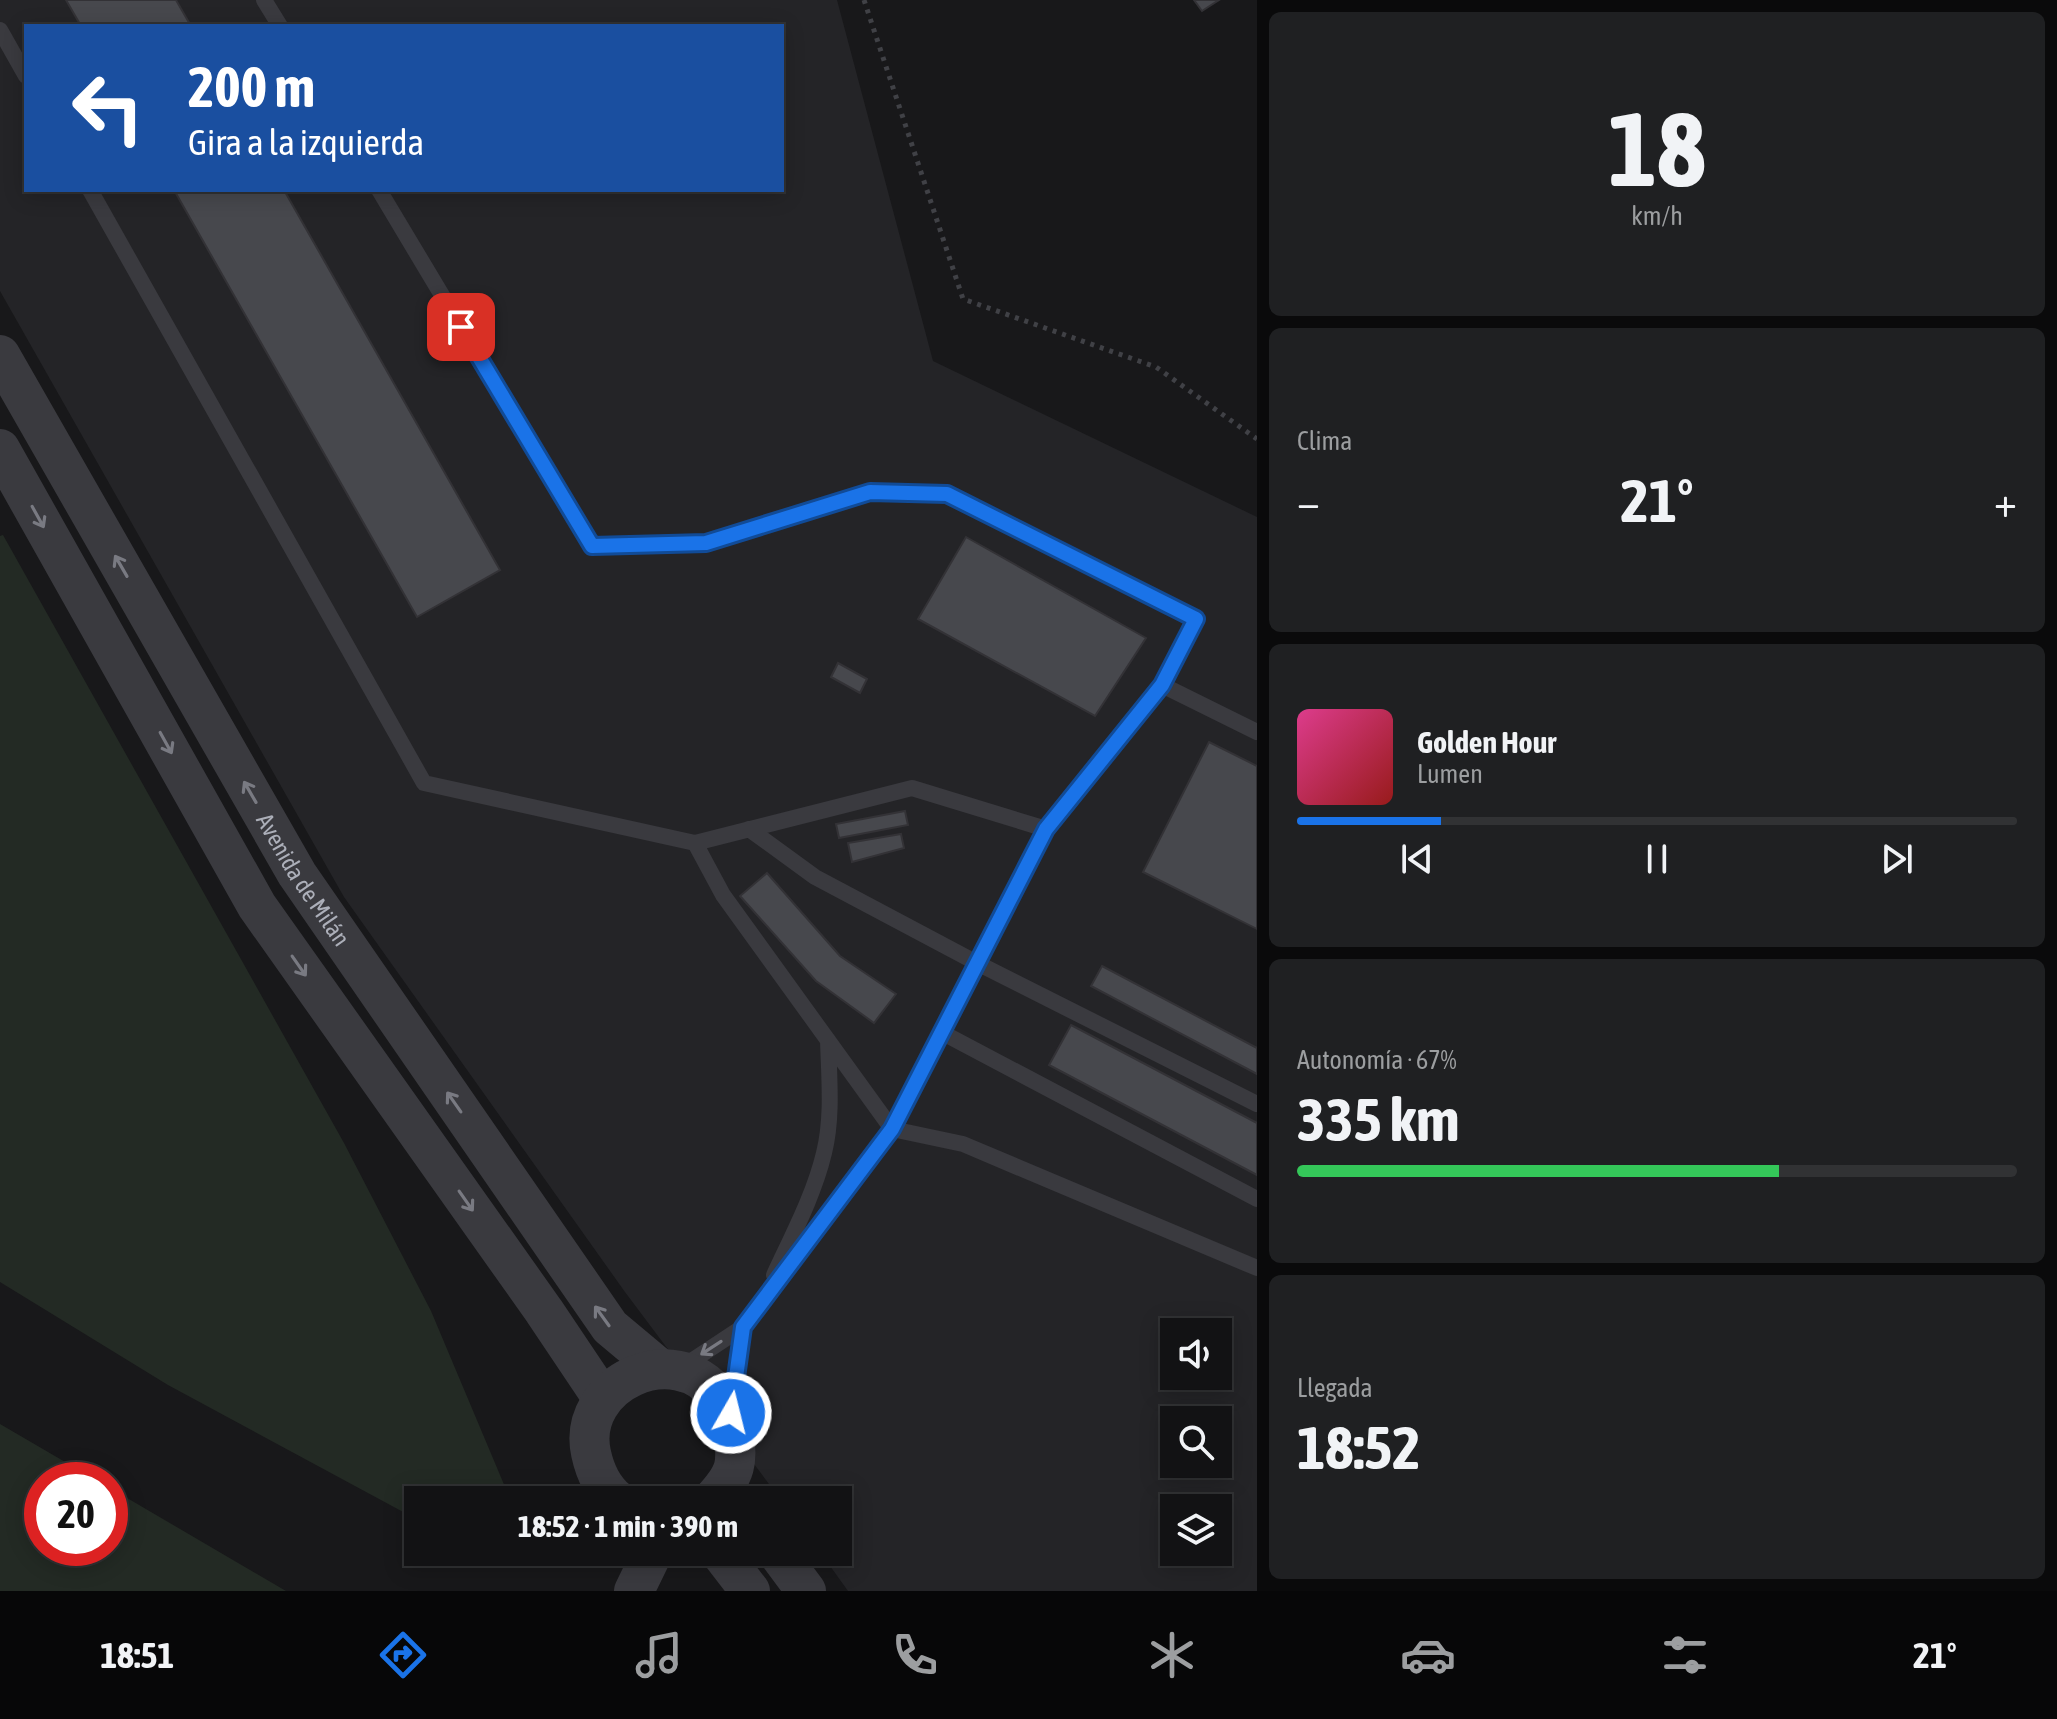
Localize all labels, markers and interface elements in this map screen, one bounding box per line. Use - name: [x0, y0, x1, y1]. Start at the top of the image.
- text: 200 m: [188, 55, 315, 119]
- icon: left: [56, 56, 160, 160]
- text: 18: [1608, 89, 1706, 208]
- text: Gira a la izquierda: [188, 121, 424, 163]
- text: km/h: [1631, 201, 1683, 231]
- pin: [427, 293, 495, 361]
- icon: arrive: [439, 305, 483, 349]
- text: Clima: [1297, 426, 1352, 456]
- text: 21°: [1621, 466, 1693, 535]
- text: −: [1297, 476, 1320, 526]
- text: +: [1994, 476, 2017, 526]
- one-way arrow: [31, 504, 46, 528]
- one-way arrow: [112, 555, 128, 578]
- text: Golden Hour: [1417, 725, 1556, 759]
- one-way arrow: [158, 731, 174, 755]
- text: Lumen: [1417, 759, 1483, 789]
- one-way arrow: [241, 780, 257, 804]
- street label: Avenida de Milán: [252, 808, 356, 951]
- icon: previous: [1395, 837, 1439, 881]
- icon: pause: [1635, 837, 1679, 881]
- icon: next: [1875, 837, 1919, 881]
- one-way arrow: [290, 955, 307, 976]
- text: Autonomía · 67%: [1297, 1045, 1457, 1075]
- text: 335 km: [1297, 1085, 1459, 1154]
- one-way arrow: [446, 1092, 462, 1114]
- one-way arrow: [457, 1190, 474, 1212]
- one-way arrow: [594, 1305, 611, 1327]
- map controls: [1160, 1318, 1232, 1566]
- button: sound: [1160, 1318, 1232, 1390]
- one-way arrow: [700, 1340, 722, 1357]
- position arrow: [689, 1371, 773, 1455]
- text: Llegada: [1297, 1373, 1373, 1403]
- button: search: [1160, 1406, 1232, 1478]
- text: 18:52: [1297, 1413, 1420, 1482]
- speed limit sign: 20: [24, 1462, 128, 1566]
- button: layers: [1160, 1494, 1232, 1566]
- text: 18:52 · 1 min · 390 m: [518, 1509, 738, 1543]
- icon: directions: [375, 1627, 431, 1683]
- icon: music: [631, 1627, 687, 1683]
- icon: phone: [887, 1627, 943, 1683]
- icon: climate: [1144, 1627, 1200, 1683]
- icon: car: [1400, 1627, 1456, 1683]
- icon: filters: [1657, 1627, 1713, 1683]
- text: 18:51: [100, 1634, 174, 1676]
- text: 21°: [1913, 1634, 1957, 1676]

